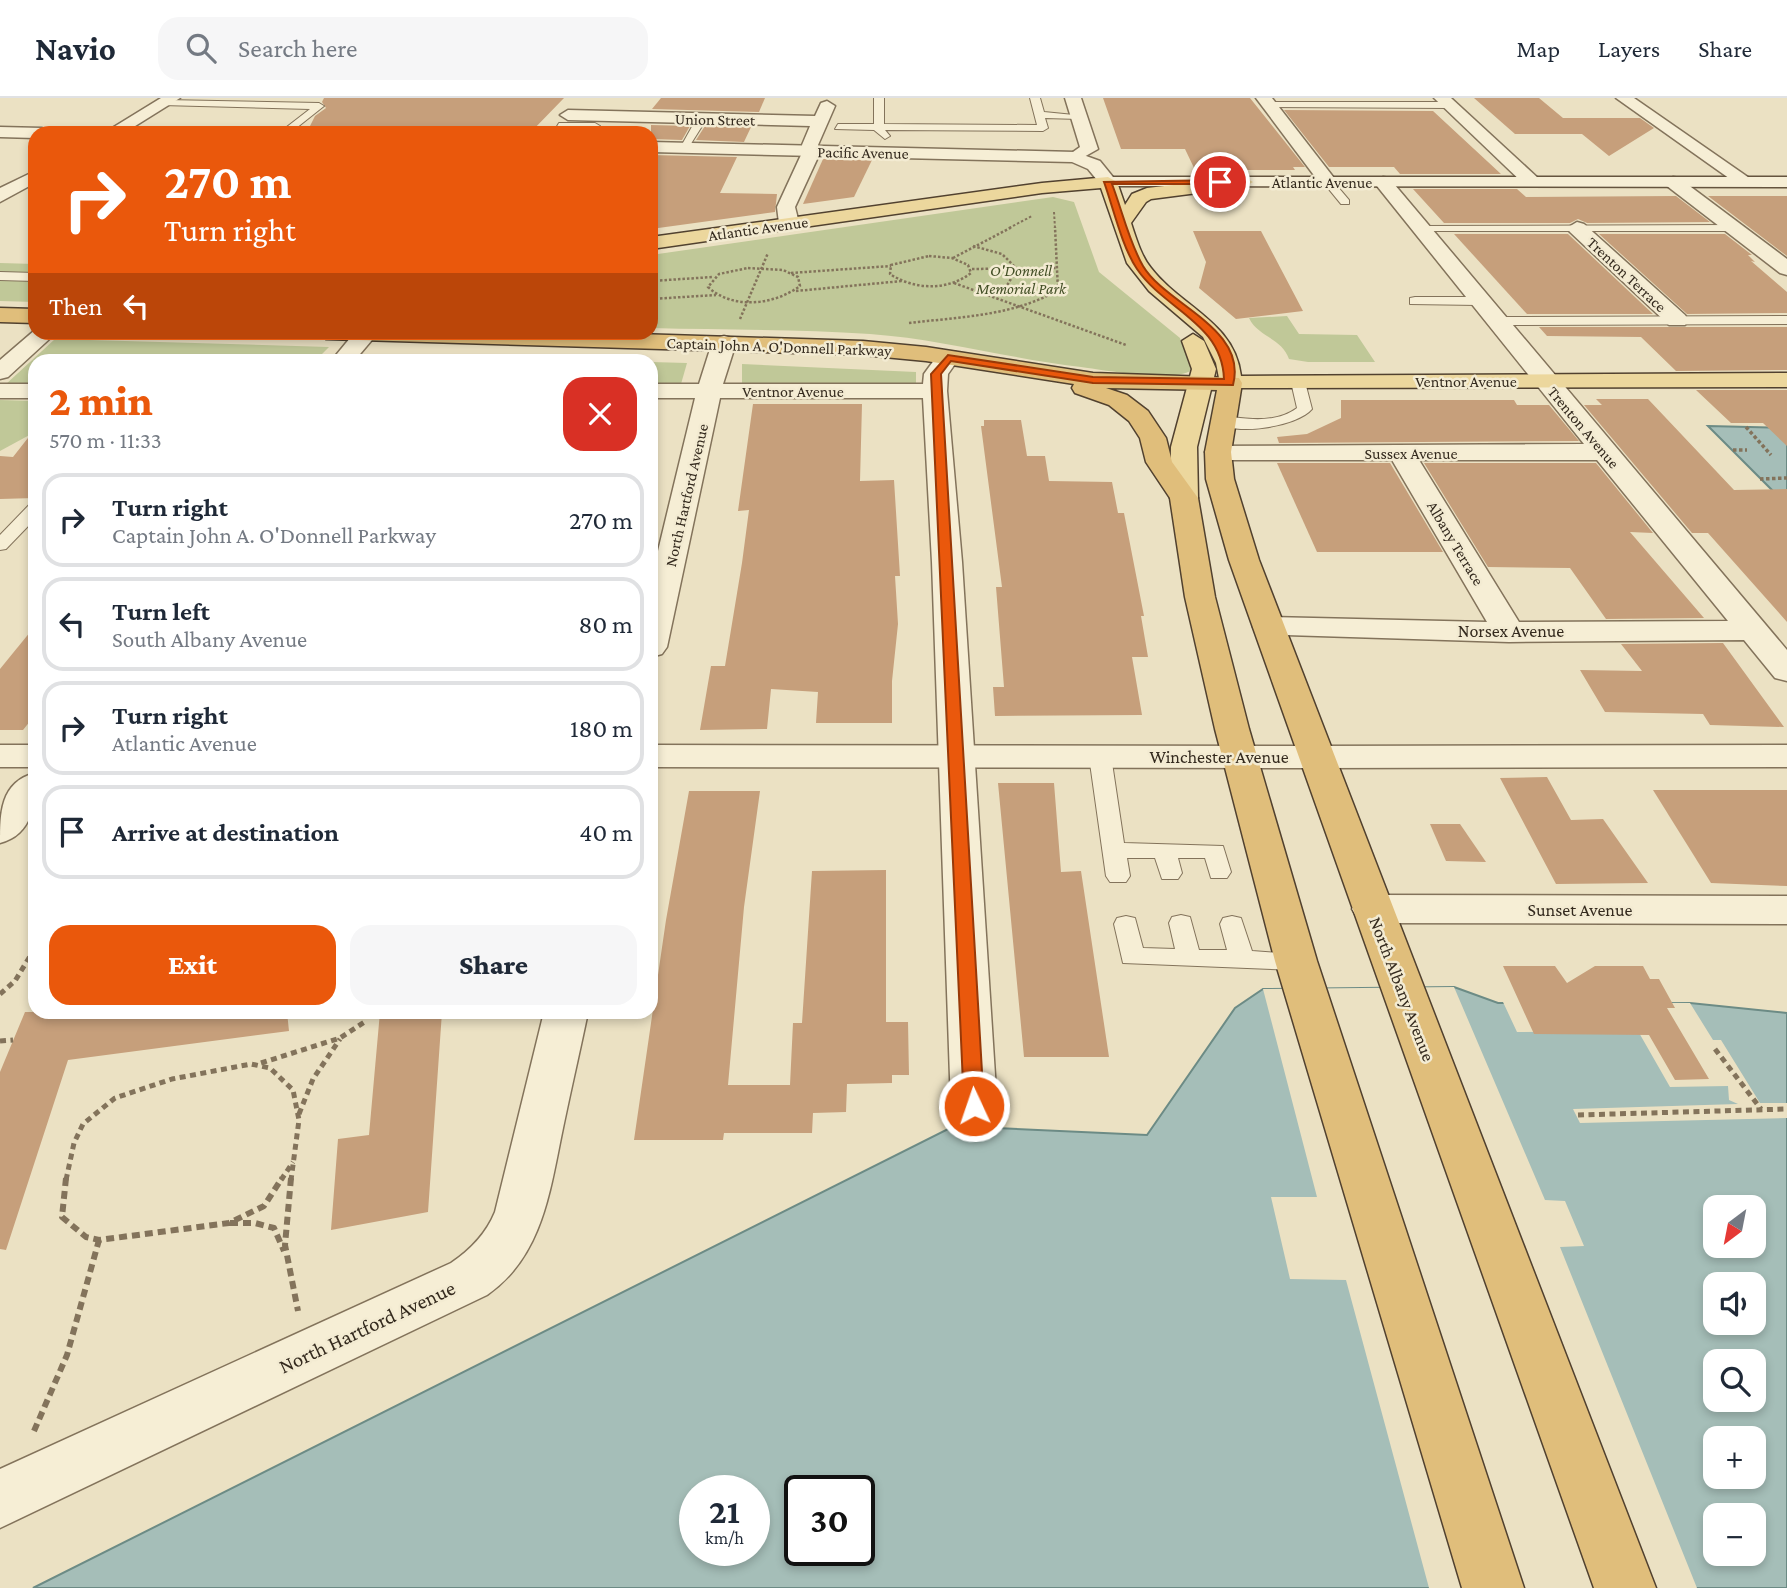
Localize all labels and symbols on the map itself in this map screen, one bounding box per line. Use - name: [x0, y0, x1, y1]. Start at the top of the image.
- street label: Union Street: [675, 110, 756, 129]
- street label: Pacific Avenue: [817, 143, 909, 162]
- pin: [1190, 152, 1250, 212]
- street label: Atlantic Avenue: [1272, 174, 1372, 191]
- street label: Atlantic Avenue: [707, 213, 809, 244]
- street label: Trenton Terrace: [1584, 234, 1670, 315]
- park label: O'Donnell Memorial Park: [975, 262, 1067, 297]
- street label: Captain John A. O'Donnell Parkway: [666, 334, 893, 360]
- street label: Ventnor Avenue: [1415, 373, 1517, 390]
- street label: Ventnor Avenue: [742, 383, 844, 400]
- street label: Trenton Avenue: [1544, 383, 1623, 472]
- street label: North Hartford Avenue: [662, 422, 711, 568]
- street label: Sussex Avenue: [1364, 445, 1458, 462]
- street label: Albany Terrace: [1423, 498, 1487, 589]
- street label: Norsex Avenue: [1458, 621, 1564, 641]
- street label: Winchester Avenue: [1149, 747, 1289, 767]
- street label: Sunset Avenue: [1528, 900, 1633, 920]
- street label: North Albany Avenue: [1365, 914, 1439, 1064]
- position arrow: [937, 1069, 1011, 1143]
- north arrow: [1703, 1195, 1766, 1258]
- street label: North Hartford Avenue: [275, 1276, 459, 1378]
- speed limit sign: 30: [784, 1475, 875, 1566]

